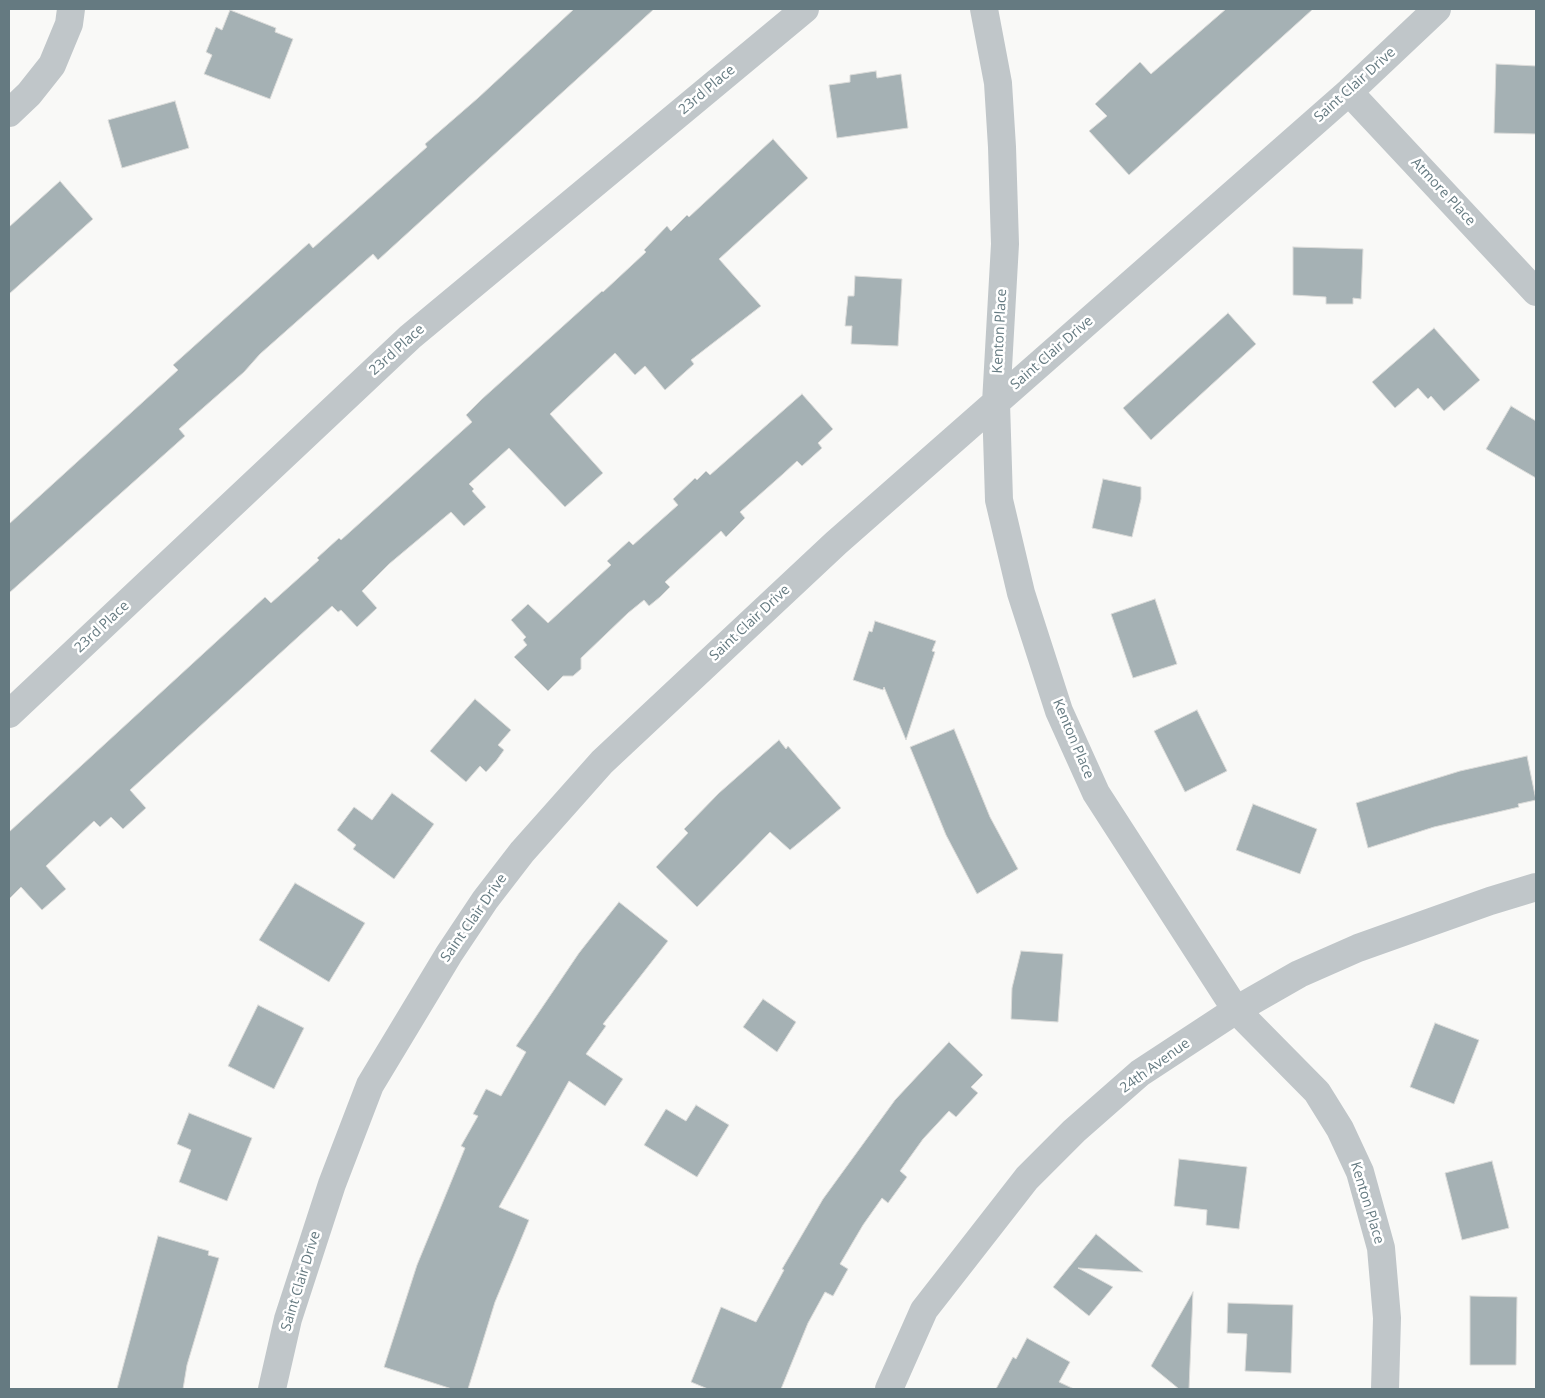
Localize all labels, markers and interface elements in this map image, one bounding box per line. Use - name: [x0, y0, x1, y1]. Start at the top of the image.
- street label: Saint Clair Drive: [1311, 44, 1399, 126]
- street label: 23rd Place: [675, 62, 739, 118]
- street label: Atmore Place: [1407, 155, 1479, 229]
- street label: Kenton Place: [989, 288, 1011, 374]
- street label: Saint Clair Drive: [1007, 313, 1097, 393]
- street label: 23rd Place: [366, 321, 428, 379]
- street label: Saint Clair Drive: [706, 582, 794, 664]
- street label: 23rd Place: [71, 598, 133, 656]
- street label: Kenton Place: [1049, 697, 1097, 781]
- street label: Saint Clair Drive: [437, 871, 511, 965]
- street label: 24th Avenue: [1117, 1035, 1193, 1097]
- street label: Kenton Place: [1347, 1160, 1387, 1246]
- street label: Saint Clair Drive: [278, 1229, 324, 1333]

